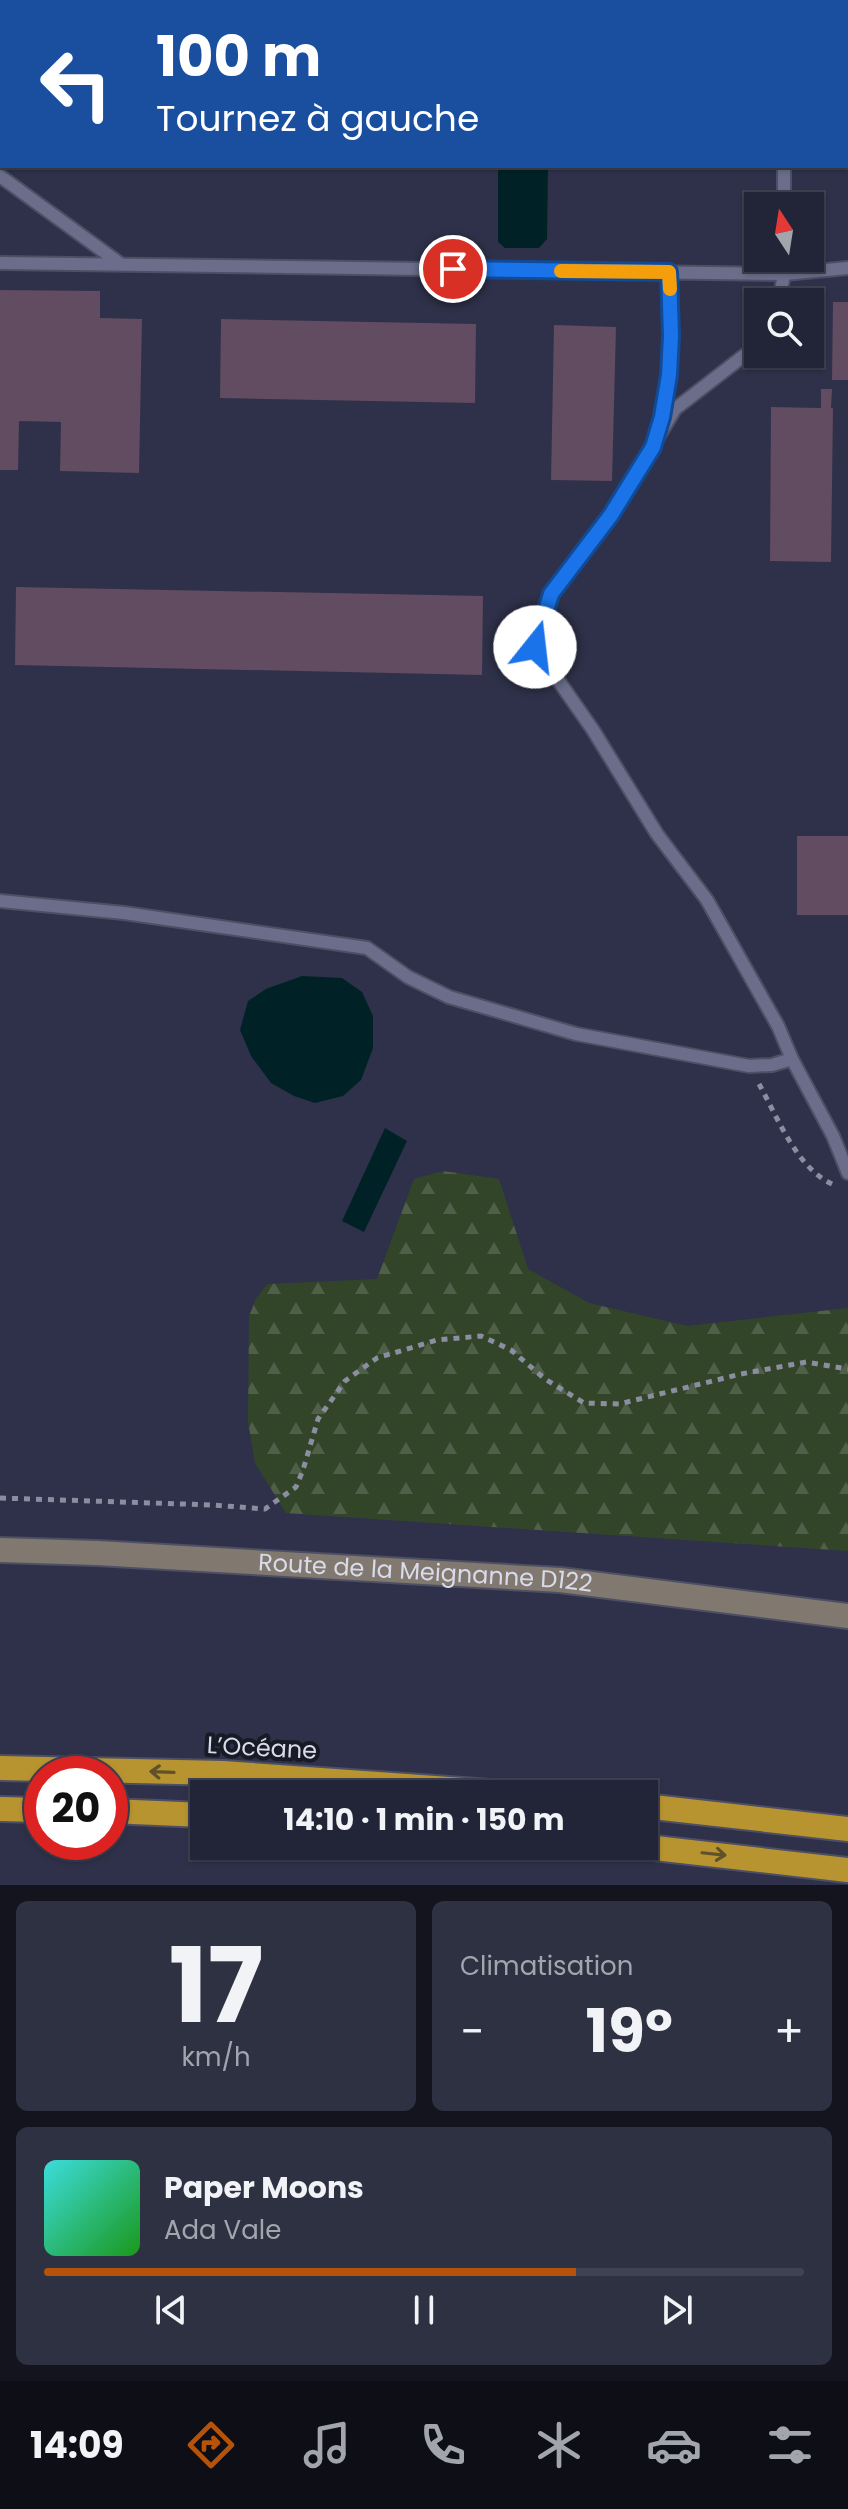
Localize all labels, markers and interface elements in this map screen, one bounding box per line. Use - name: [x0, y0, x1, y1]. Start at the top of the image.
- text: 100 m: [156, 17, 321, 96]
- icon: left: [24, 32, 128, 136]
- text: Tournez à gauche: [156, 93, 479, 144]
- north arrow: [744, 192, 824, 272]
- map controls: [744, 192, 824, 368]
- pin: [419, 235, 487, 303]
- icon: arrive: [431, 247, 475, 291]
- button: search: [744, 288, 824, 368]
- position arrow: [493, 605, 577, 689]
- street label: Route de la Meignanne D122: [257, 1545, 595, 1600]
- street label: L’Océane: [206, 1728, 318, 1767]
- speed limit sign: 20: [24, 1756, 128, 1860]
- one-way arrow: [149, 1764, 176, 1779]
- text: 14:10 · 1 min · 150 m: [283, 1798, 565, 1841]
- one-way arrow: [700, 1847, 727, 1862]
- text: 17: [169, 1913, 263, 2058]
- text: Climatisation: [460, 1948, 633, 1984]
- text: 19°: [585, 1989, 673, 2073]
- text: −: [460, 2001, 484, 2062]
- text: +: [774, 2001, 804, 2062]
- text: km/h: [181, 2039, 251, 2075]
- text: Paper Moons: [164, 2166, 364, 2209]
- text: Ada Vale: [164, 2212, 281, 2248]
- icon: previous: [149, 2288, 193, 2332]
- icon: pause: [402, 2288, 446, 2332]
- icon: next: [655, 2288, 699, 2332]
- icon: directions: [183, 2417, 239, 2473]
- icon: music: [299, 2417, 355, 2473]
- icon: phone: [415, 2417, 471, 2473]
- icon: climate: [531, 2417, 587, 2473]
- icon: car: [646, 2417, 702, 2473]
- icon: filters: [762, 2417, 818, 2473]
- text: 14:09: [30, 2420, 124, 2471]

